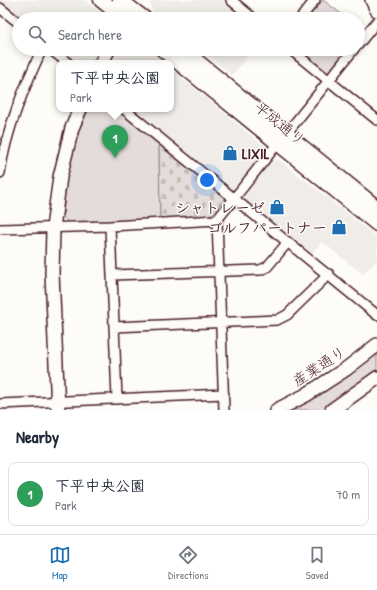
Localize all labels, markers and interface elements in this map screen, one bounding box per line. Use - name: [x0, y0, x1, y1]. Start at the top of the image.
- search box: [12, 12, 365, 56]
- icon: search: [26, 23, 48, 45]
- text: Search here: [58, 24, 122, 45]
- popup: [56, 60, 174, 112]
- text: 下平中央公園: [70, 67, 160, 88]
- text: Park: [70, 88, 92, 106]
- street label: 平成通り: [250, 96, 310, 150]
- pin: 1: [102, 125, 128, 158]
- place label: LIXIL: [242, 143, 270, 164]
- shop icon: LIXIL: [221, 144, 239, 162]
- your location: [197, 170, 217, 190]
- place label: シャトレーゼ: [175, 197, 265, 218]
- shop icon: シャトレーゼ: [268, 198, 286, 216]
- place label: ゴルフパートナー: [208, 217, 327, 238]
- shop icon: ゴルフパートナー: [330, 218, 348, 236]
- street label: 産業通り: [288, 341, 350, 391]
- text: Nearby: [16, 425, 59, 448]
- text: 下平中央公園: [55, 475, 145, 496]
- text: 1: [28, 485, 32, 503]
- text: 70 m: [336, 485, 360, 503]
- text: Park: [55, 496, 77, 514]
- tab: Map: [49, 544, 71, 582]
- tab: Directions: [168, 544, 209, 582]
- tab: Saved: [306, 544, 328, 582]

